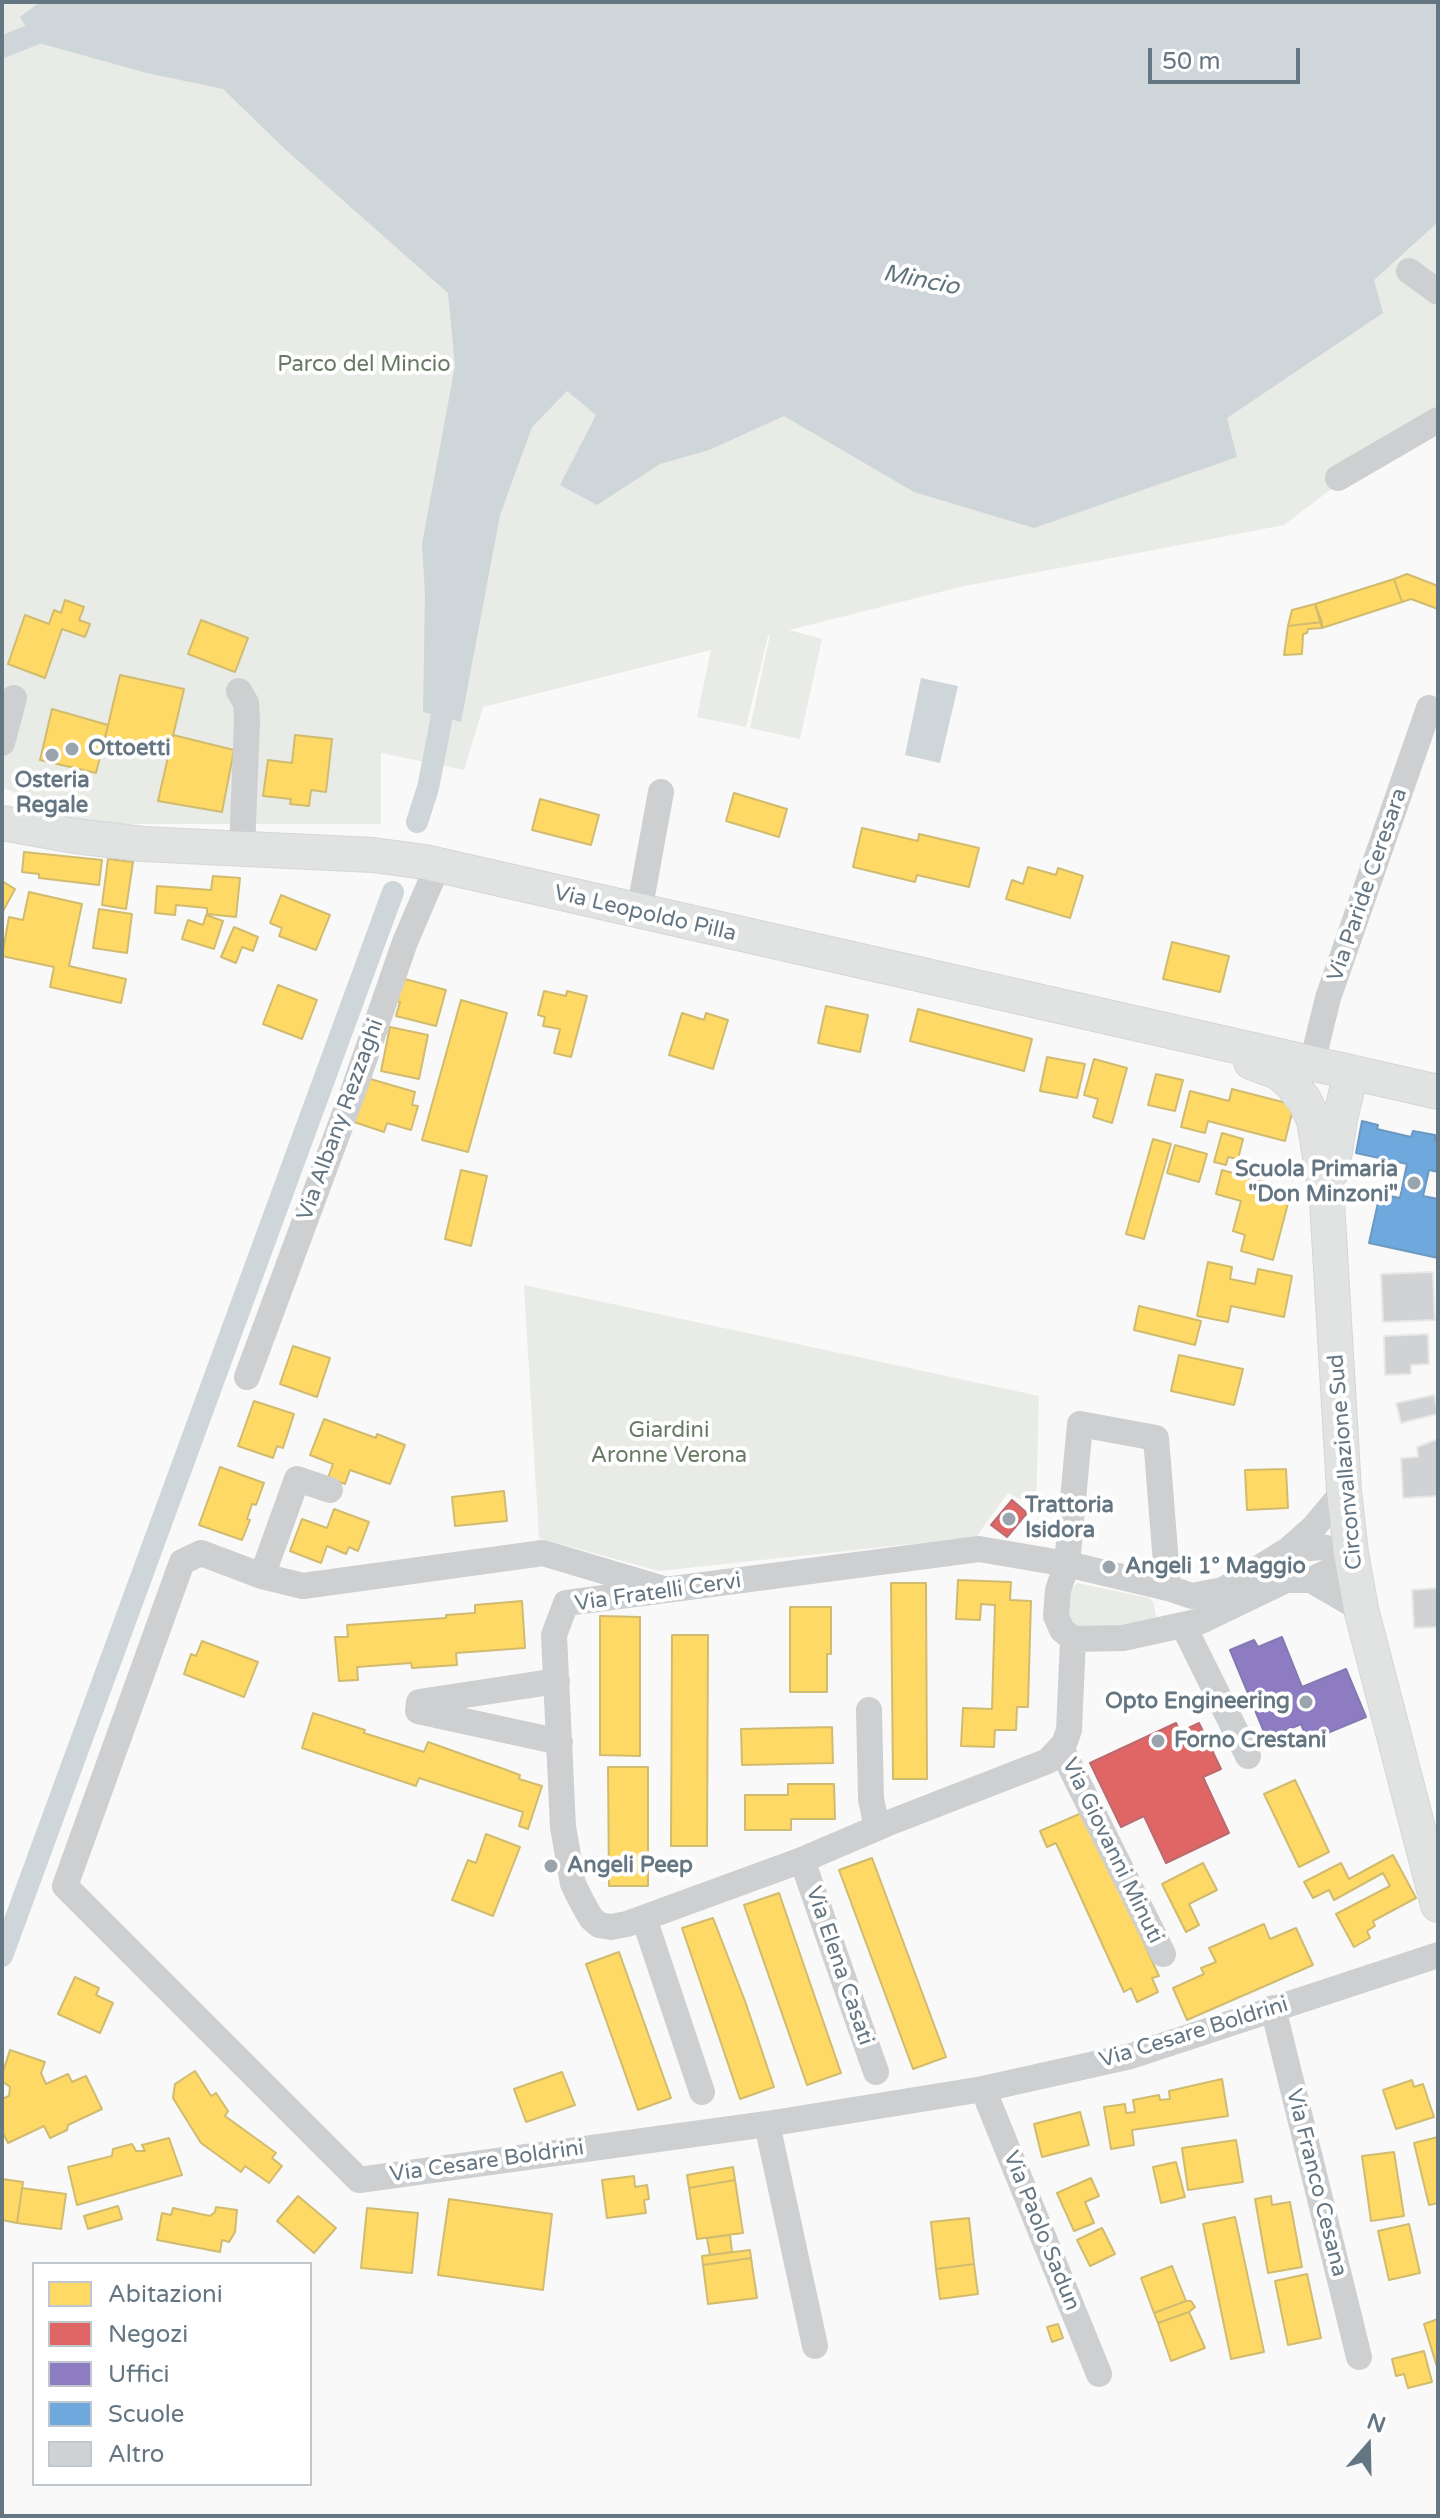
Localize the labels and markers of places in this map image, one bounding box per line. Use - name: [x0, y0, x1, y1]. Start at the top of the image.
- place label: Ottoetti: [88, 736, 171, 762]
- marker: Ottoetti: [63, 740, 81, 758]
- marker: Osteria Regale: [43, 746, 61, 764]
- place label: Osteria Regale: [14, 768, 90, 820]
- place label: Scuola Primaria "Don Minzoni": [1235, 1157, 1398, 1208]
- marker: Scuola Primaria "Don Minzoni": [1405, 1174, 1423, 1192]
- place label: Trattoria Isidora: [1025, 1493, 1114, 1544]
- marker: Trattoria Isidora: [1000, 1510, 1018, 1528]
- place label: Angeli 1° Maggio: [1125, 1554, 1306, 1580]
- marker: Angeli 1° Maggio: [1100, 1558, 1118, 1576]
- place label: Opto Engineering: [1105, 1689, 1290, 1715]
- marker: Opto Engineering: [1297, 1693, 1315, 1711]
- place label: Forno Crestani: [1174, 1728, 1327, 1754]
- marker: Forno Crestani: [1149, 1732, 1167, 1750]
- place label: Angeli Peep: [567, 1853, 693, 1879]
- marker: Angeli Peep: [542, 1857, 560, 1875]

